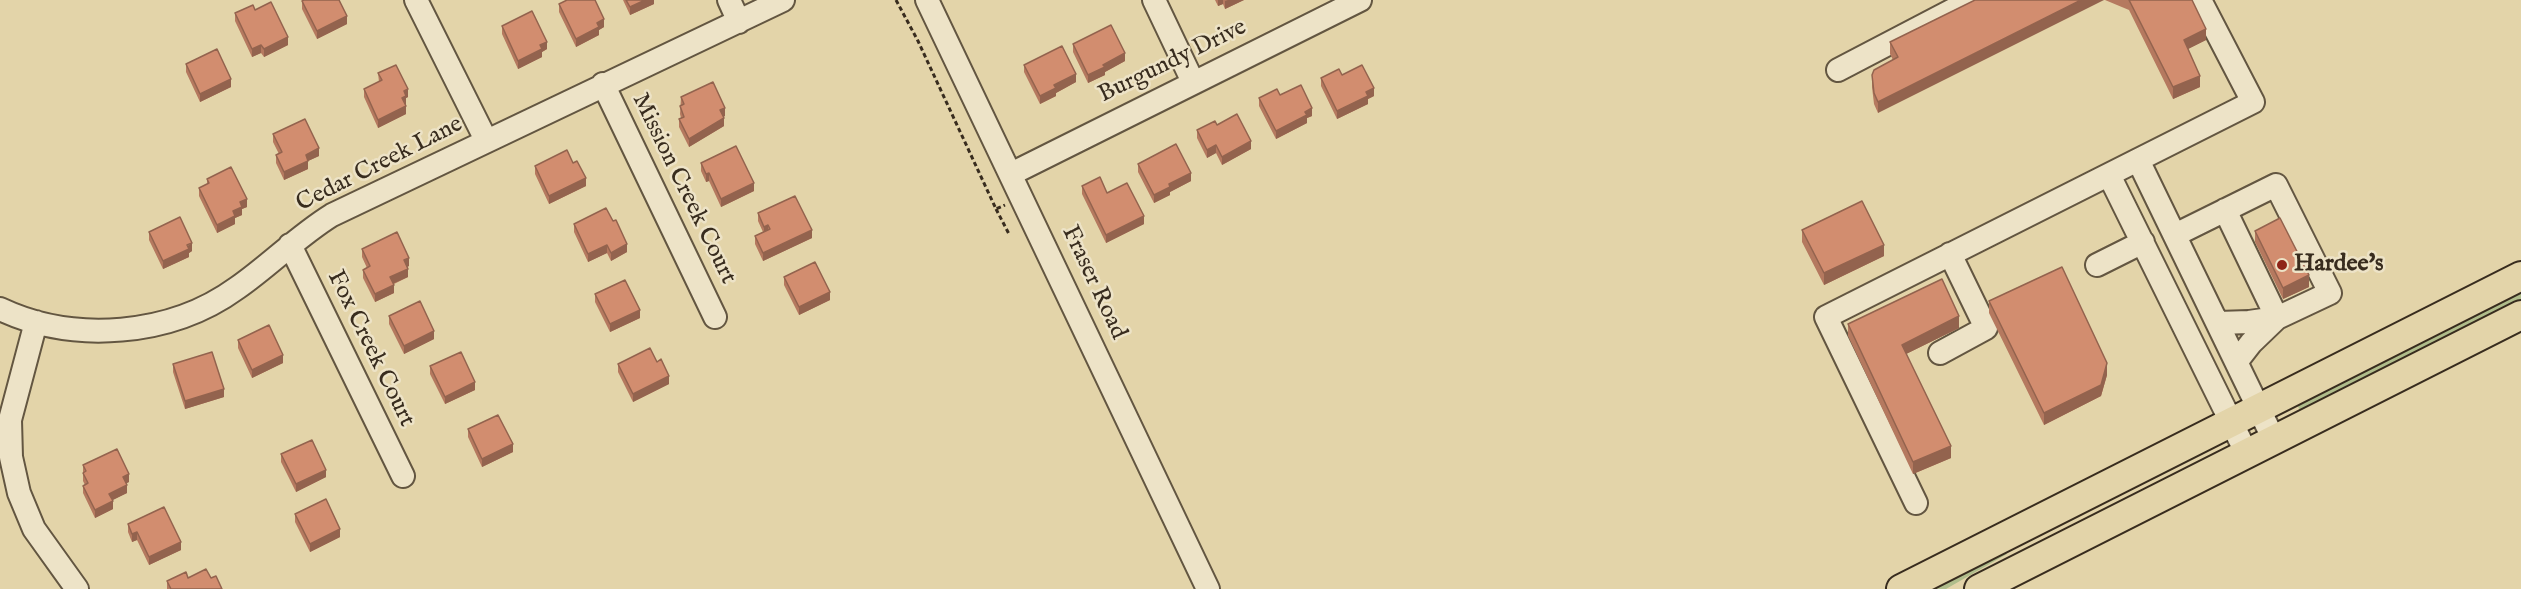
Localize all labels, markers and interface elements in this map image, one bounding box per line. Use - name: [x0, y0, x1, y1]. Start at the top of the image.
- street label: Burgundy Drive: [1094, 14, 1252, 110]
- street label: Mission Creek Court: [624, 89, 742, 289]
- street label: Cedar Creek Lane: [292, 111, 468, 219]
- street label: Fraser Road: [1054, 222, 1132, 344]
- place label: Hardee's: [2294, 251, 2384, 279]
- marker: Hardee's: [2275, 258, 2289, 272]
- street label: Fox Creek Court: [320, 266, 420, 432]

